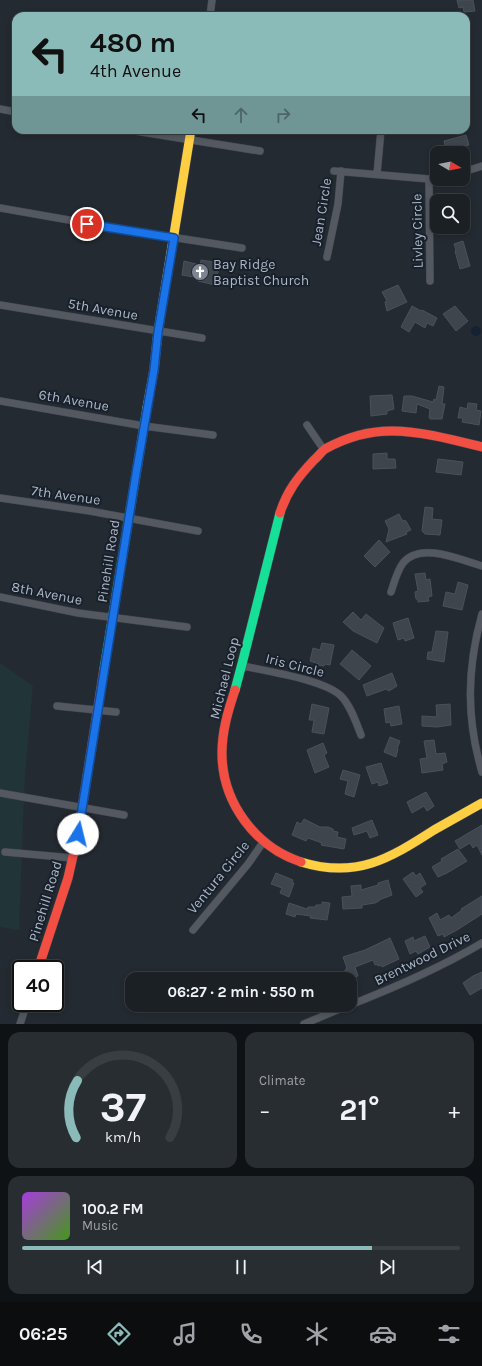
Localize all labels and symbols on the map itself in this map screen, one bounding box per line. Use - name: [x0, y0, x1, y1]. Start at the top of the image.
- north arrow: [430, 146, 470, 186]
- street label: Jean Circle: [308, 177, 335, 247]
- street label: Livley Circle: [408, 193, 427, 269]
- pin: [70, 207, 104, 241]
- place label: Bay Ridge Baptist Church: [213, 256, 309, 289]
- church icon: Bay Ridge Baptist Church: [190, 262, 210, 282]
- street label: 5th Avenue: [66, 295, 139, 324]
- street label: 6th Avenue: [37, 386, 110, 415]
- street label: 7th Avenue: [30, 482, 102, 509]
- street label: Pinehill Road: [94, 518, 123, 604]
- street label: 8th Avenue: [10, 578, 84, 609]
- street label: Michael Loop: [206, 635, 243, 721]
- street label: Iris Circle: [264, 650, 326, 681]
- position arrow: [57, 813, 99, 855]
- street label: Ventura Circle: [184, 837, 253, 917]
- street label: Pinehill Road: [25, 859, 66, 944]
- street label: Brentwood Drive: [372, 928, 473, 989]
- speed limit sign: 40: [12, 960, 64, 1012]

